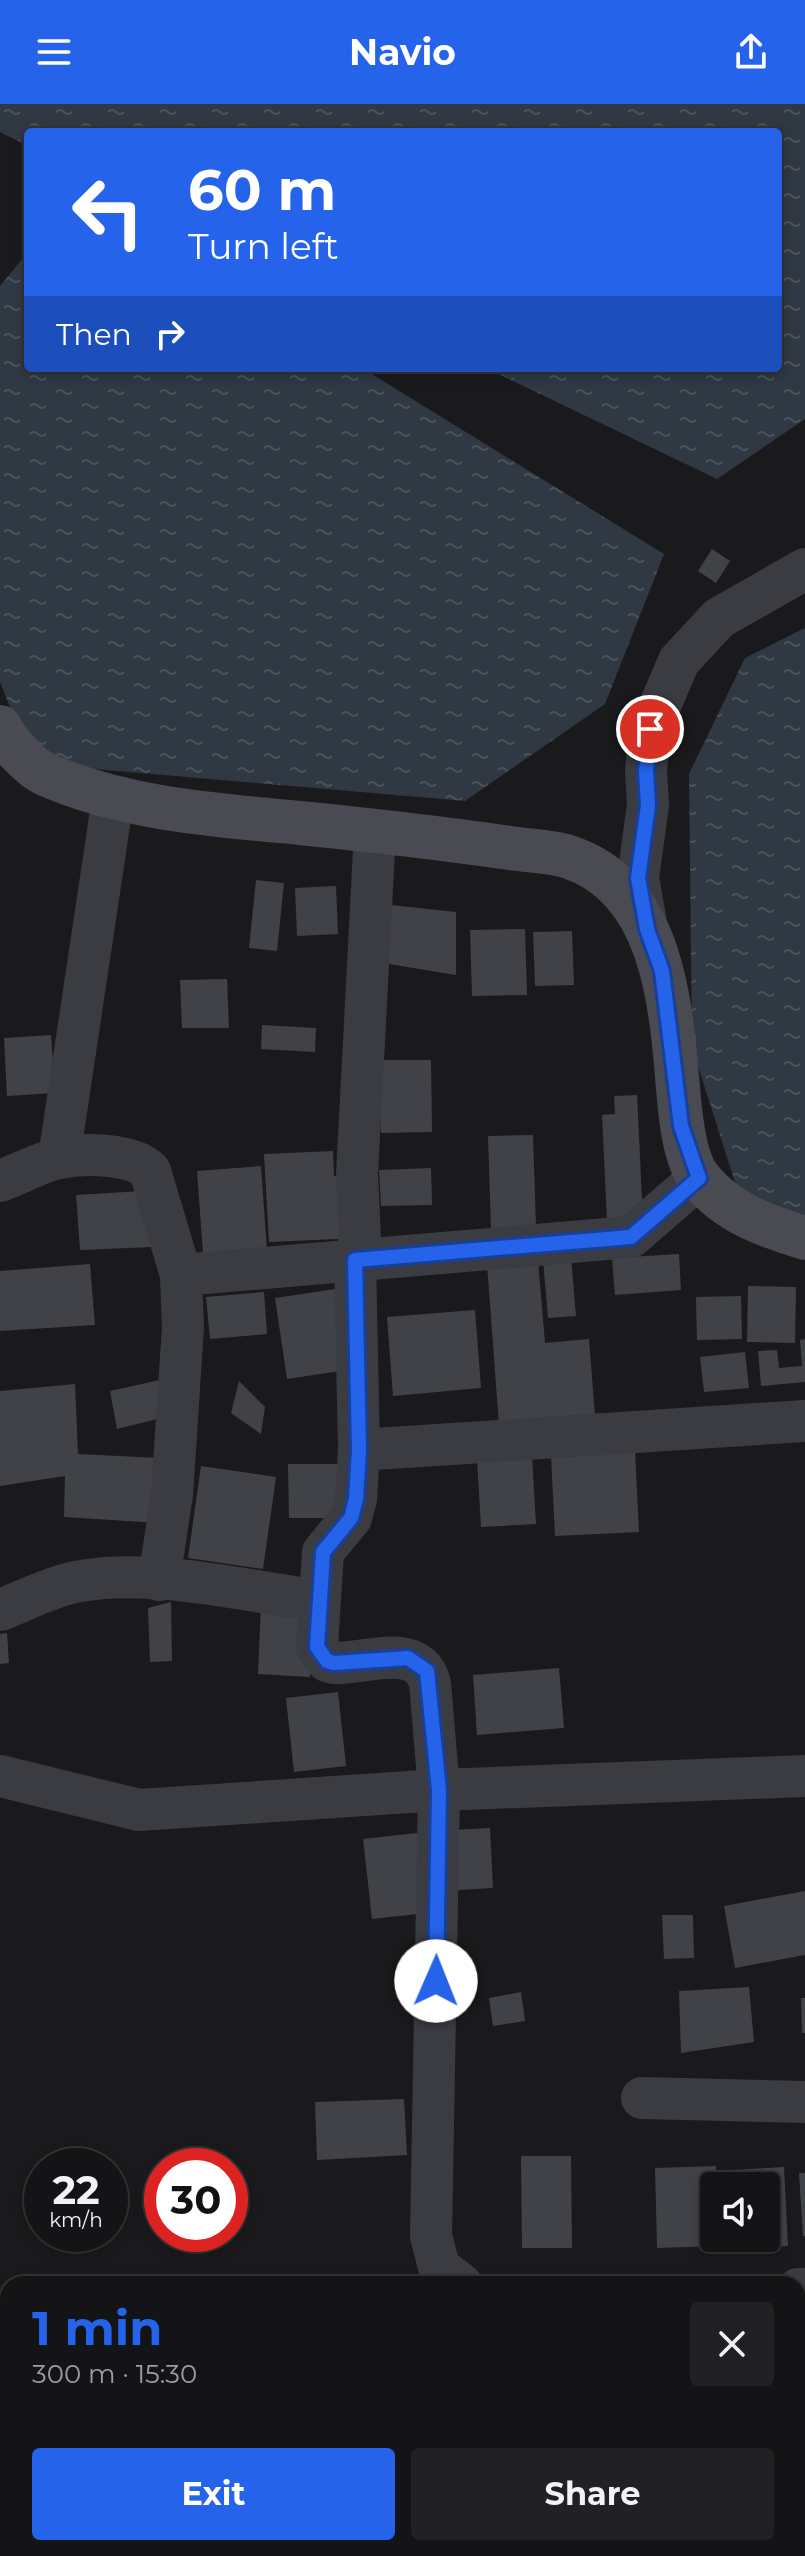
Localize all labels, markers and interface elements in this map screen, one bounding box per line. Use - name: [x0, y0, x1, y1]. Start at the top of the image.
- icon: menu: [32, 30, 76, 74]
- text: Navio: [349, 30, 456, 74]
- icon: share: [729, 30, 773, 74]
- text: 60 m: [188, 156, 336, 224]
- icon: left: [56, 160, 160, 264]
- text: Turn left: [188, 224, 339, 268]
- icon: right: [148, 312, 192, 356]
- text: Then: [56, 316, 132, 353]
- pin: [616, 695, 684, 763]
- icon: arrive: [628, 707, 672, 751]
- position arrow: [394, 1939, 478, 2023]
- speed limit sign: 30: [144, 2148, 248, 2252]
- text: 22: [52, 2165, 100, 2214]
- map controls: [700, 2172, 780, 2252]
- button: sound: [700, 2172, 780, 2252]
- text: km/h: [49, 2208, 103, 2232]
- text: 1 min: [32, 2299, 162, 2357]
- button: close: [690, 2302, 774, 2386]
- text: 300 m · 15:30: [32, 2358, 197, 2390]
- button: Exit: [32, 2448, 395, 2540]
- button: Share: [411, 2448, 774, 2540]

